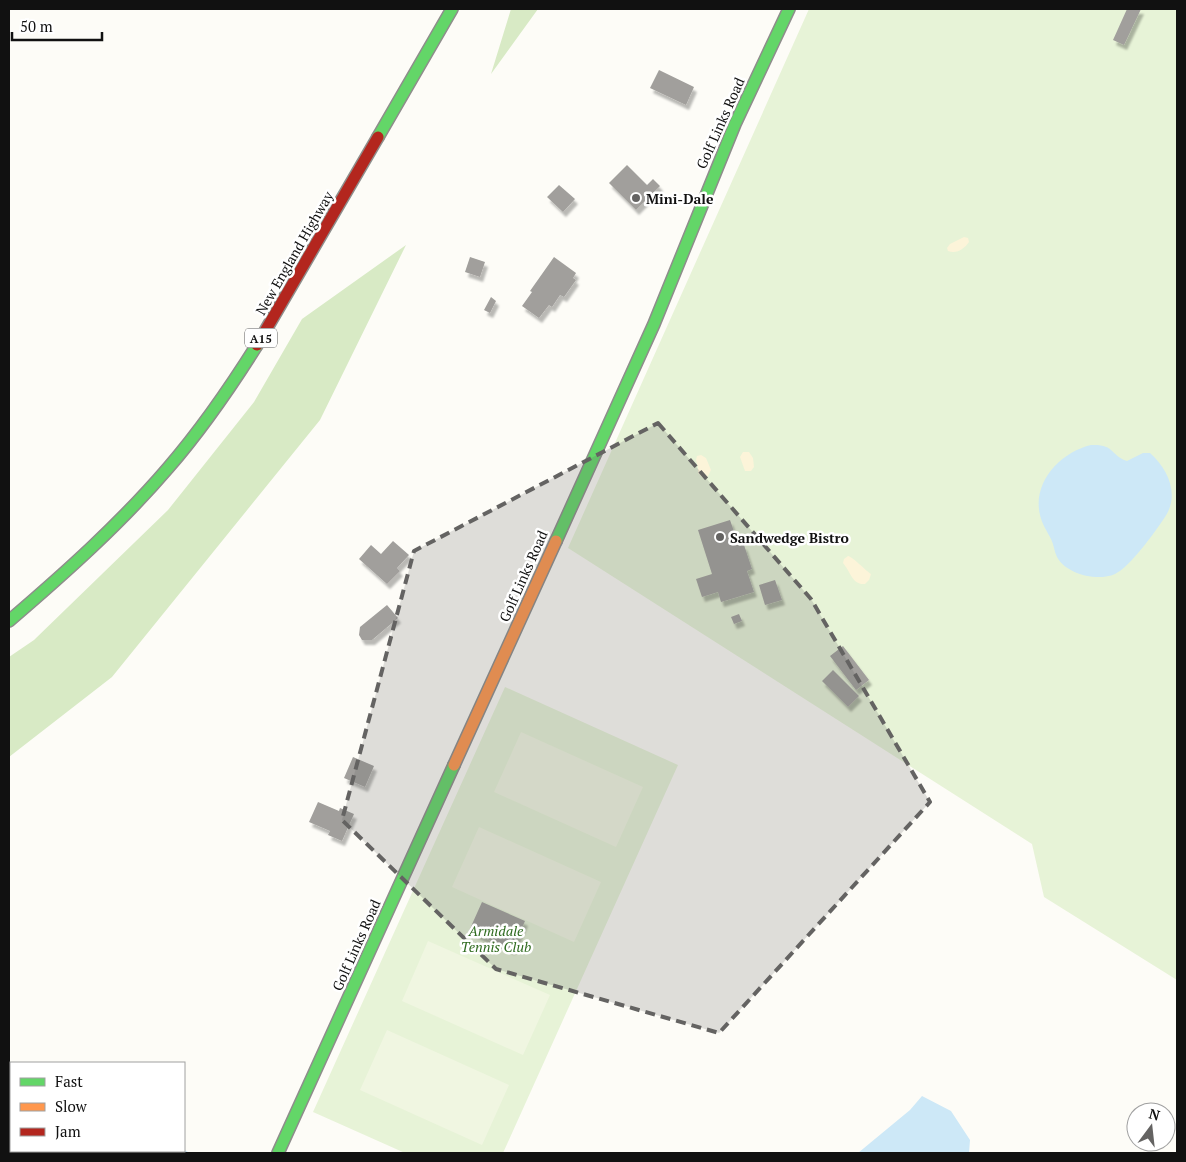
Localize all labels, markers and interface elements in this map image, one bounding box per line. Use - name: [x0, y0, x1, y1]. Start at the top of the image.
- scale bar: [12, 10, 102, 42]
- text: 50 m: [20, 16, 53, 36]
- street label: Golf Links Road: [691, 74, 749, 172]
- street label: New England Highway: [251, 187, 338, 318]
- place label: Mini-Dale: [646, 189, 714, 208]
- marker: Mini-Dale: [630, 192, 642, 204]
- road number: A15: [245, 328, 277, 348]
- street label: Golf Links Road: [494, 527, 552, 625]
- place label: Sandwedge Bistro: [730, 528, 849, 547]
- marker: Sandwedge Bistro: [714, 531, 726, 543]
- street label: Golf Links Road: [327, 896, 385, 994]
- park label: Armidale Tennis Club: [461, 921, 531, 956]
- legend: [10, 1062, 185, 1152]
- text: Fast: [55, 1071, 83, 1091]
- text: Slow: [55, 1096, 88, 1116]
- north arrow: [1126, 1102, 1176, 1152]
- text: N: [1147, 1103, 1162, 1125]
- text: Jam: [55, 1121, 81, 1141]

